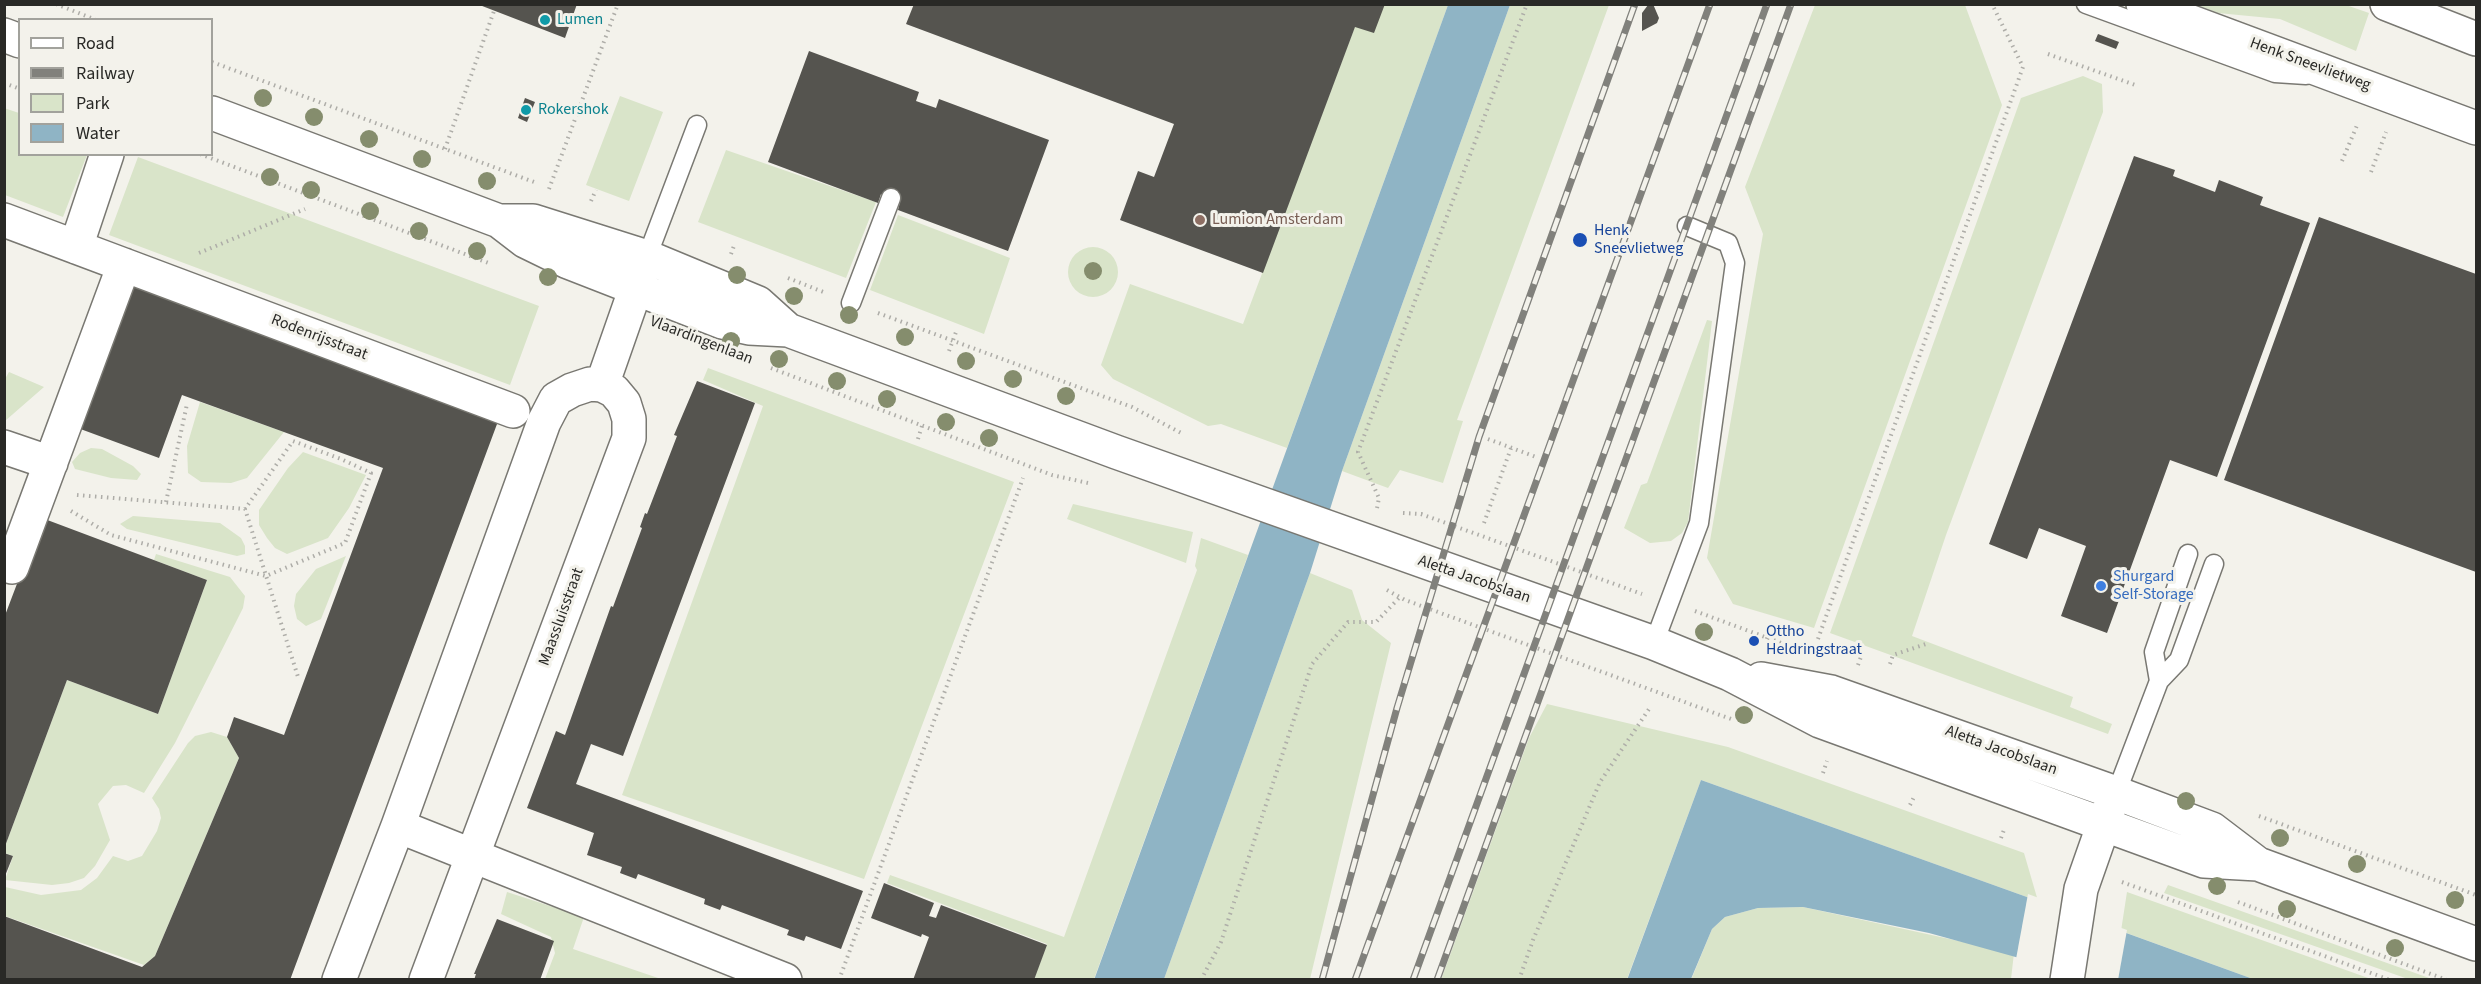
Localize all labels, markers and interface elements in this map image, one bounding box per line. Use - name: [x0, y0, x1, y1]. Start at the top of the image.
- place label: Lumen: [557, 10, 603, 30]
- marker: Lumen: [538, 13, 552, 27]
- legend: [18, 18, 213, 156]
- text: Road: [76, 31, 115, 56]
- street label: Henk Sneevlietweg: [2247, 34, 2373, 96]
- text: Railway: [76, 61, 135, 86]
- text: Park: [76, 91, 110, 116]
- place label: Rokershok: [538, 100, 609, 120]
- marker: Rokershok: [519, 103, 533, 117]
- text: Water: [76, 121, 120, 146]
- place label: Lumion Amsterdam: [1212, 210, 1343, 230]
- marker: Lumion Amsterdam: [1193, 213, 1207, 227]
- place label: Henk Sneevlietweg: [1594, 221, 1683, 259]
- marker: Henk Sneevlietweg: [1571, 231, 1589, 249]
- street label: Rodenrijsstraat: [268, 311, 370, 365]
- street label: Vlaardingenlaan: [647, 313, 755, 369]
- street label: Aletta Jacobslaan: [1415, 552, 1533, 608]
- street label: Maassluisstraat: [535, 565, 589, 669]
- place label: Shurgard Self-Storage: [2113, 567, 2194, 605]
- marker: Shurgard Self-Storage: [2094, 579, 2108, 593]
- place label: Ottho Heldringstraat: [1766, 622, 1862, 660]
- marker: Ottho Heldringstraat: [1747, 634, 1761, 648]
- street label: Aletta Jacobslaan: [1942, 722, 2060, 780]

